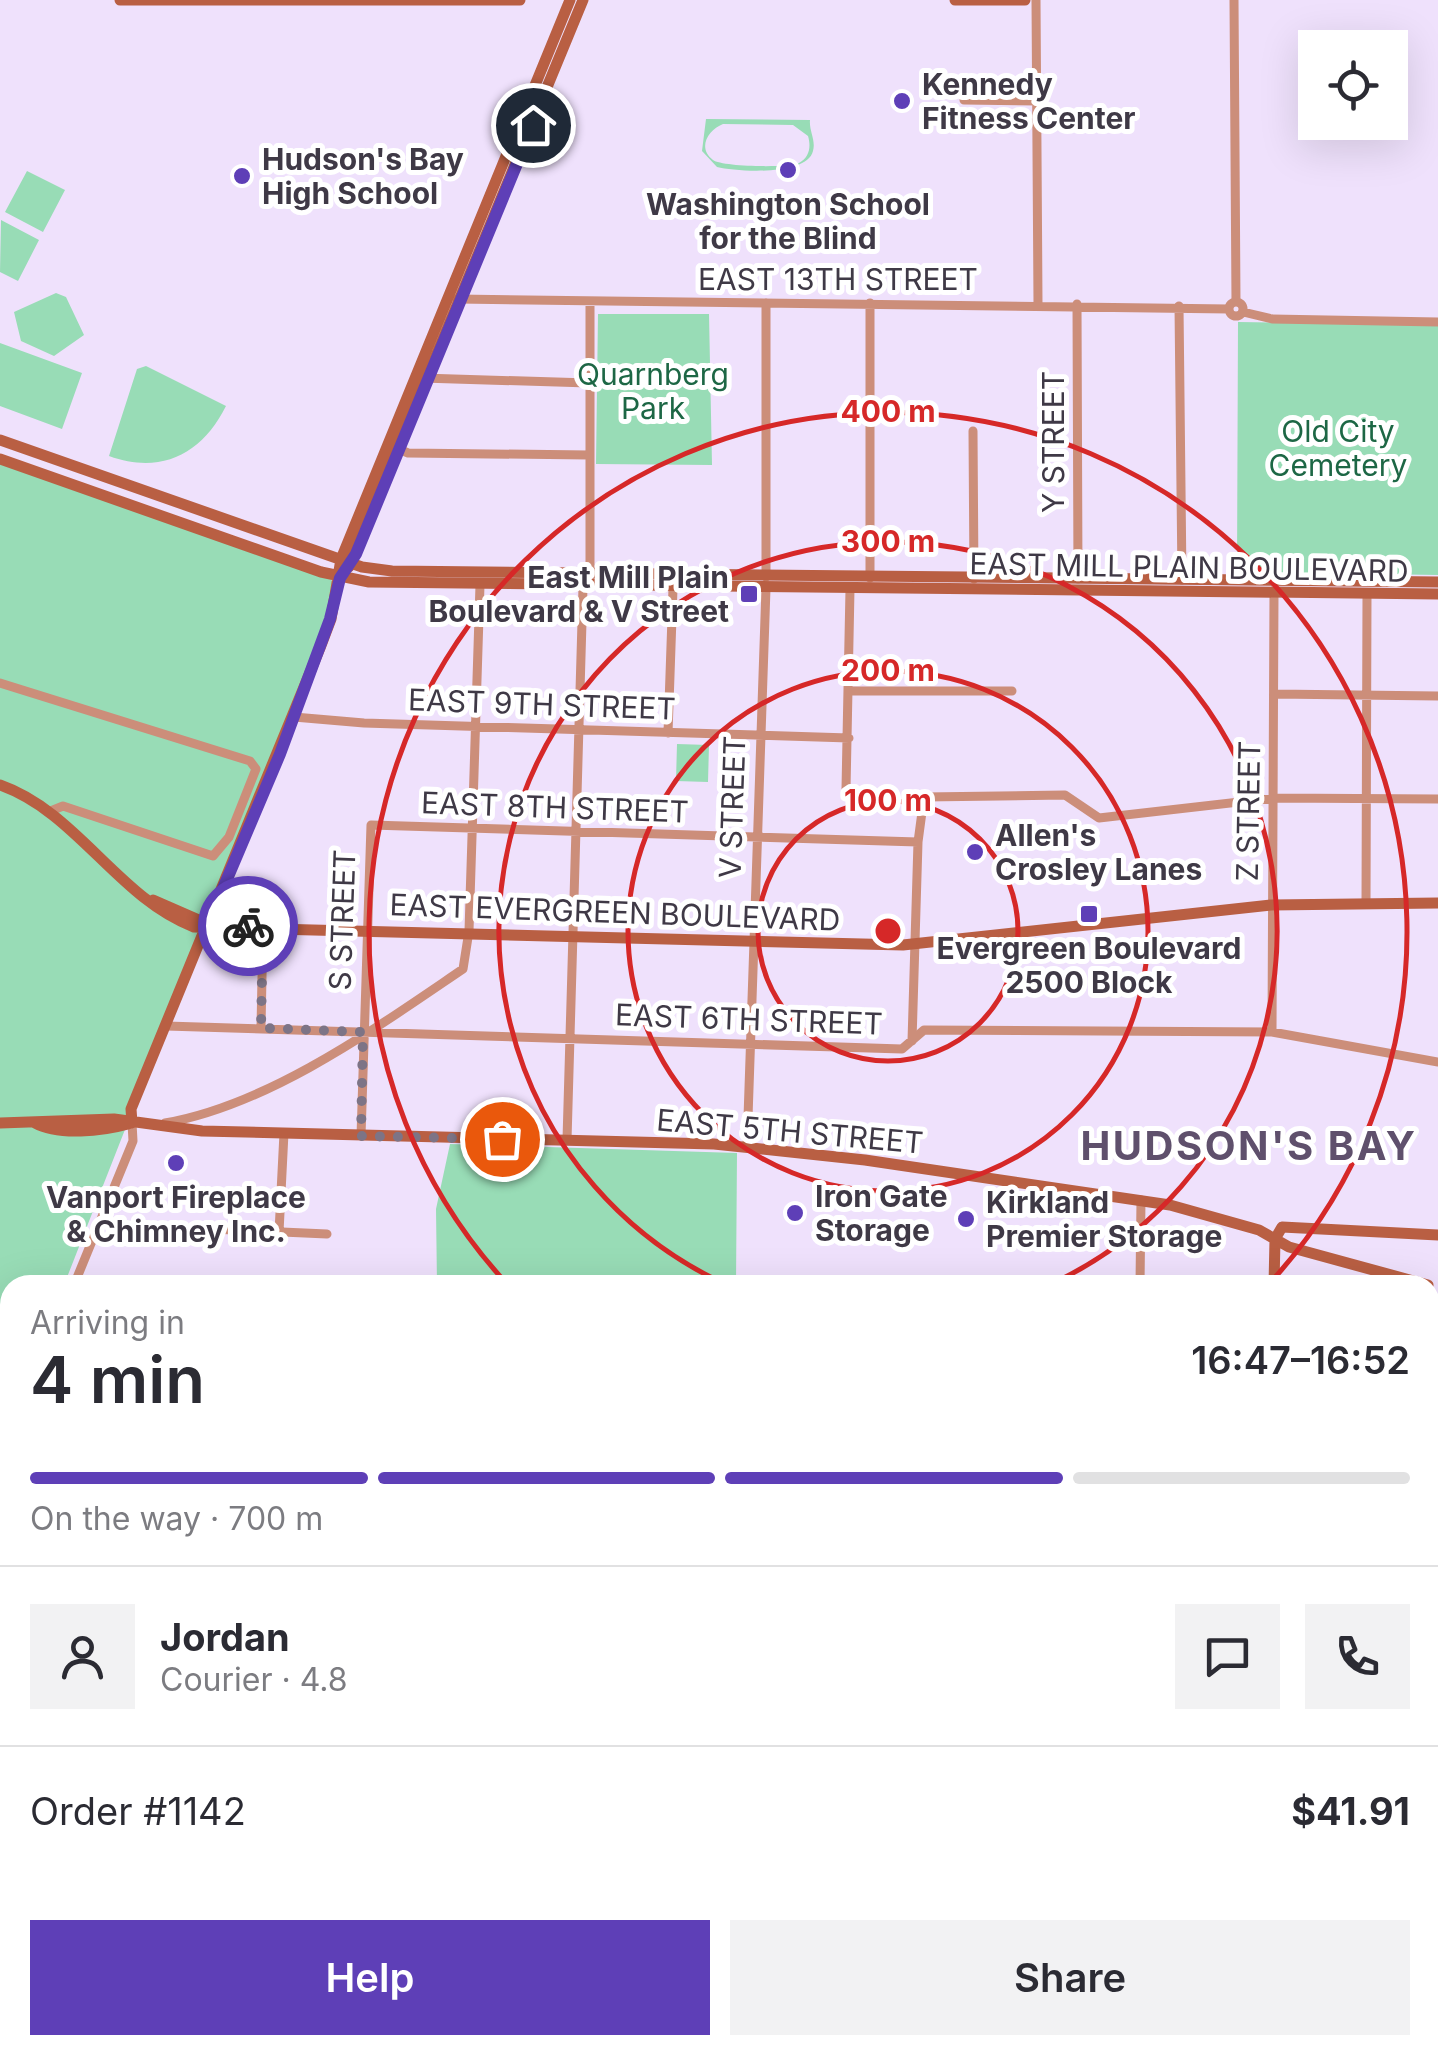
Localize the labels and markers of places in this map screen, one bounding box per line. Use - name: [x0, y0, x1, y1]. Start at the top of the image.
- place label: Kennedy Fitness Center: [922, 66, 1136, 136]
- pin: [491, 83, 576, 168]
- marker: Kennedy Fitness Center: [891, 90, 913, 112]
- place label: Hudson's Bay High School: [262, 141, 464, 211]
- marker: Washington School for the Blind: [777, 159, 799, 181]
- marker: Hudson's Bay High School: [231, 165, 253, 187]
- place label: Washington School for the Blind: [646, 186, 930, 256]
- place label: East Mill Plain Boulevard & V Street: [428, 559, 729, 629]
- marker: East Mill Plain Boulevard & V Street: [738, 583, 760, 605]
- place label: Allen's Crosley Lanes: [995, 817, 1202, 887]
- marker: Allen's Crosley Lanes: [964, 841, 986, 863]
- marker: Evergreen Boulevard 2500 Block: [1078, 903, 1100, 925]
- centre of rings: [870, 913, 906, 949]
- place label: Evergreen Boulevard 2500 Block: [937, 930, 1241, 1000]
- pin: [460, 1097, 545, 1182]
- marker: Vanport Fireplace & Chimney Inc.: [165, 1152, 187, 1174]
- place label: Iron Gate Storage: [815, 1178, 948, 1248]
- place label: Vanport Fireplace & Chimney Inc.: [46, 1179, 306, 1249]
- place label: Kirkland Premier Storage: [986, 1184, 1222, 1254]
- marker: Iron Gate Storage: [784, 1202, 806, 1224]
- marker: Kirkland Premier Storage: [955, 1208, 977, 1230]

